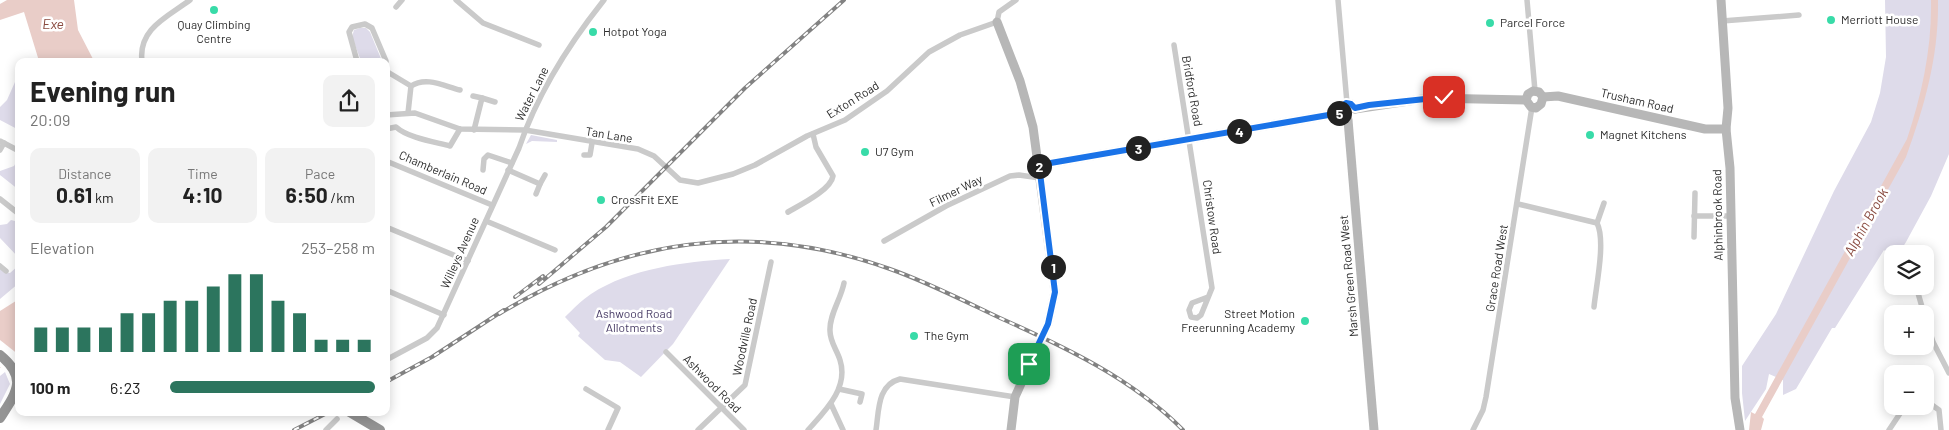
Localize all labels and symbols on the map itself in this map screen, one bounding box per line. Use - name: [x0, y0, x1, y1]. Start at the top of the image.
- marker: Quay Climbing Centre: [208, 4, 220, 16]
- place label: Merriott House: [1841, 12, 1918, 26]
- marker: Merriott House: [1825, 14, 1837, 26]
- water label: Exe: [42, 15, 64, 32]
- place label: Parcel Force: [1500, 15, 1565, 29]
- place label: Quay Climbing Centre: [178, 17, 250, 45]
- marker: Parcel Force: [1484, 17, 1496, 29]
- place label: Hotpot Yoga: [603, 24, 667, 38]
- marker: Hotpot Yoga: [587, 26, 599, 38]
- street label: Bridford Road: [1180, 54, 1206, 127]
- street label: Water Lane: [511, 64, 551, 123]
- pin: [1423, 76, 1465, 118]
- street label: Exton Road: [824, 78, 881, 121]
- street label: Trusham Road: [1599, 85, 1675, 115]
- pin: 5: [1326, 100, 1352, 126]
- pin: 4: [1226, 118, 1252, 144]
- street label: Tan Lane: [585, 123, 634, 145]
- place label: Magnet Kitchens: [1600, 127, 1687, 141]
- marker: Magnet Kitchens: [1584, 129, 1596, 141]
- pin: 3: [1126, 136, 1150, 160]
- place label: U7 Gym: [875, 144, 914, 158]
- marker: U7 Gym: [859, 146, 871, 158]
- street label: Chamberlain Road: [397, 147, 490, 197]
- pin: 2: [1026, 154, 1052, 178]
- street label: Alphinbrook Road: [1709, 169, 1725, 261]
- street label: Filmer Way: [927, 171, 985, 209]
- street label: Christow Road: [1201, 179, 1225, 255]
- water label: Alphin Brook: [1840, 185, 1891, 259]
- place label: CrossFit EXE: [611, 192, 679, 206]
- marker: CrossFit EXE: [595, 194, 607, 206]
- street label: Willeys Avenue: [437, 215, 481, 291]
- street label: Marsh Green Road West: [1336, 215, 1360, 338]
- street label: Grace Road West: [1482, 223, 1510, 312]
- pin: 1: [1040, 254, 1066, 280]
- street label: Woodville Road: [729, 297, 759, 377]
- park label: Ashwood Road Allotments: [596, 306, 672, 334]
- place label: Street Motion Freerunning Academy: [1181, 306, 1295, 334]
- marker: Street Motion Freerunning Academy: [1299, 315, 1311, 327]
- place label: The Gym: [924, 328, 969, 342]
- marker: The Gym: [908, 330, 920, 342]
- pin: [1008, 343, 1050, 385]
- street label: Ashwood Road: [681, 351, 745, 415]

